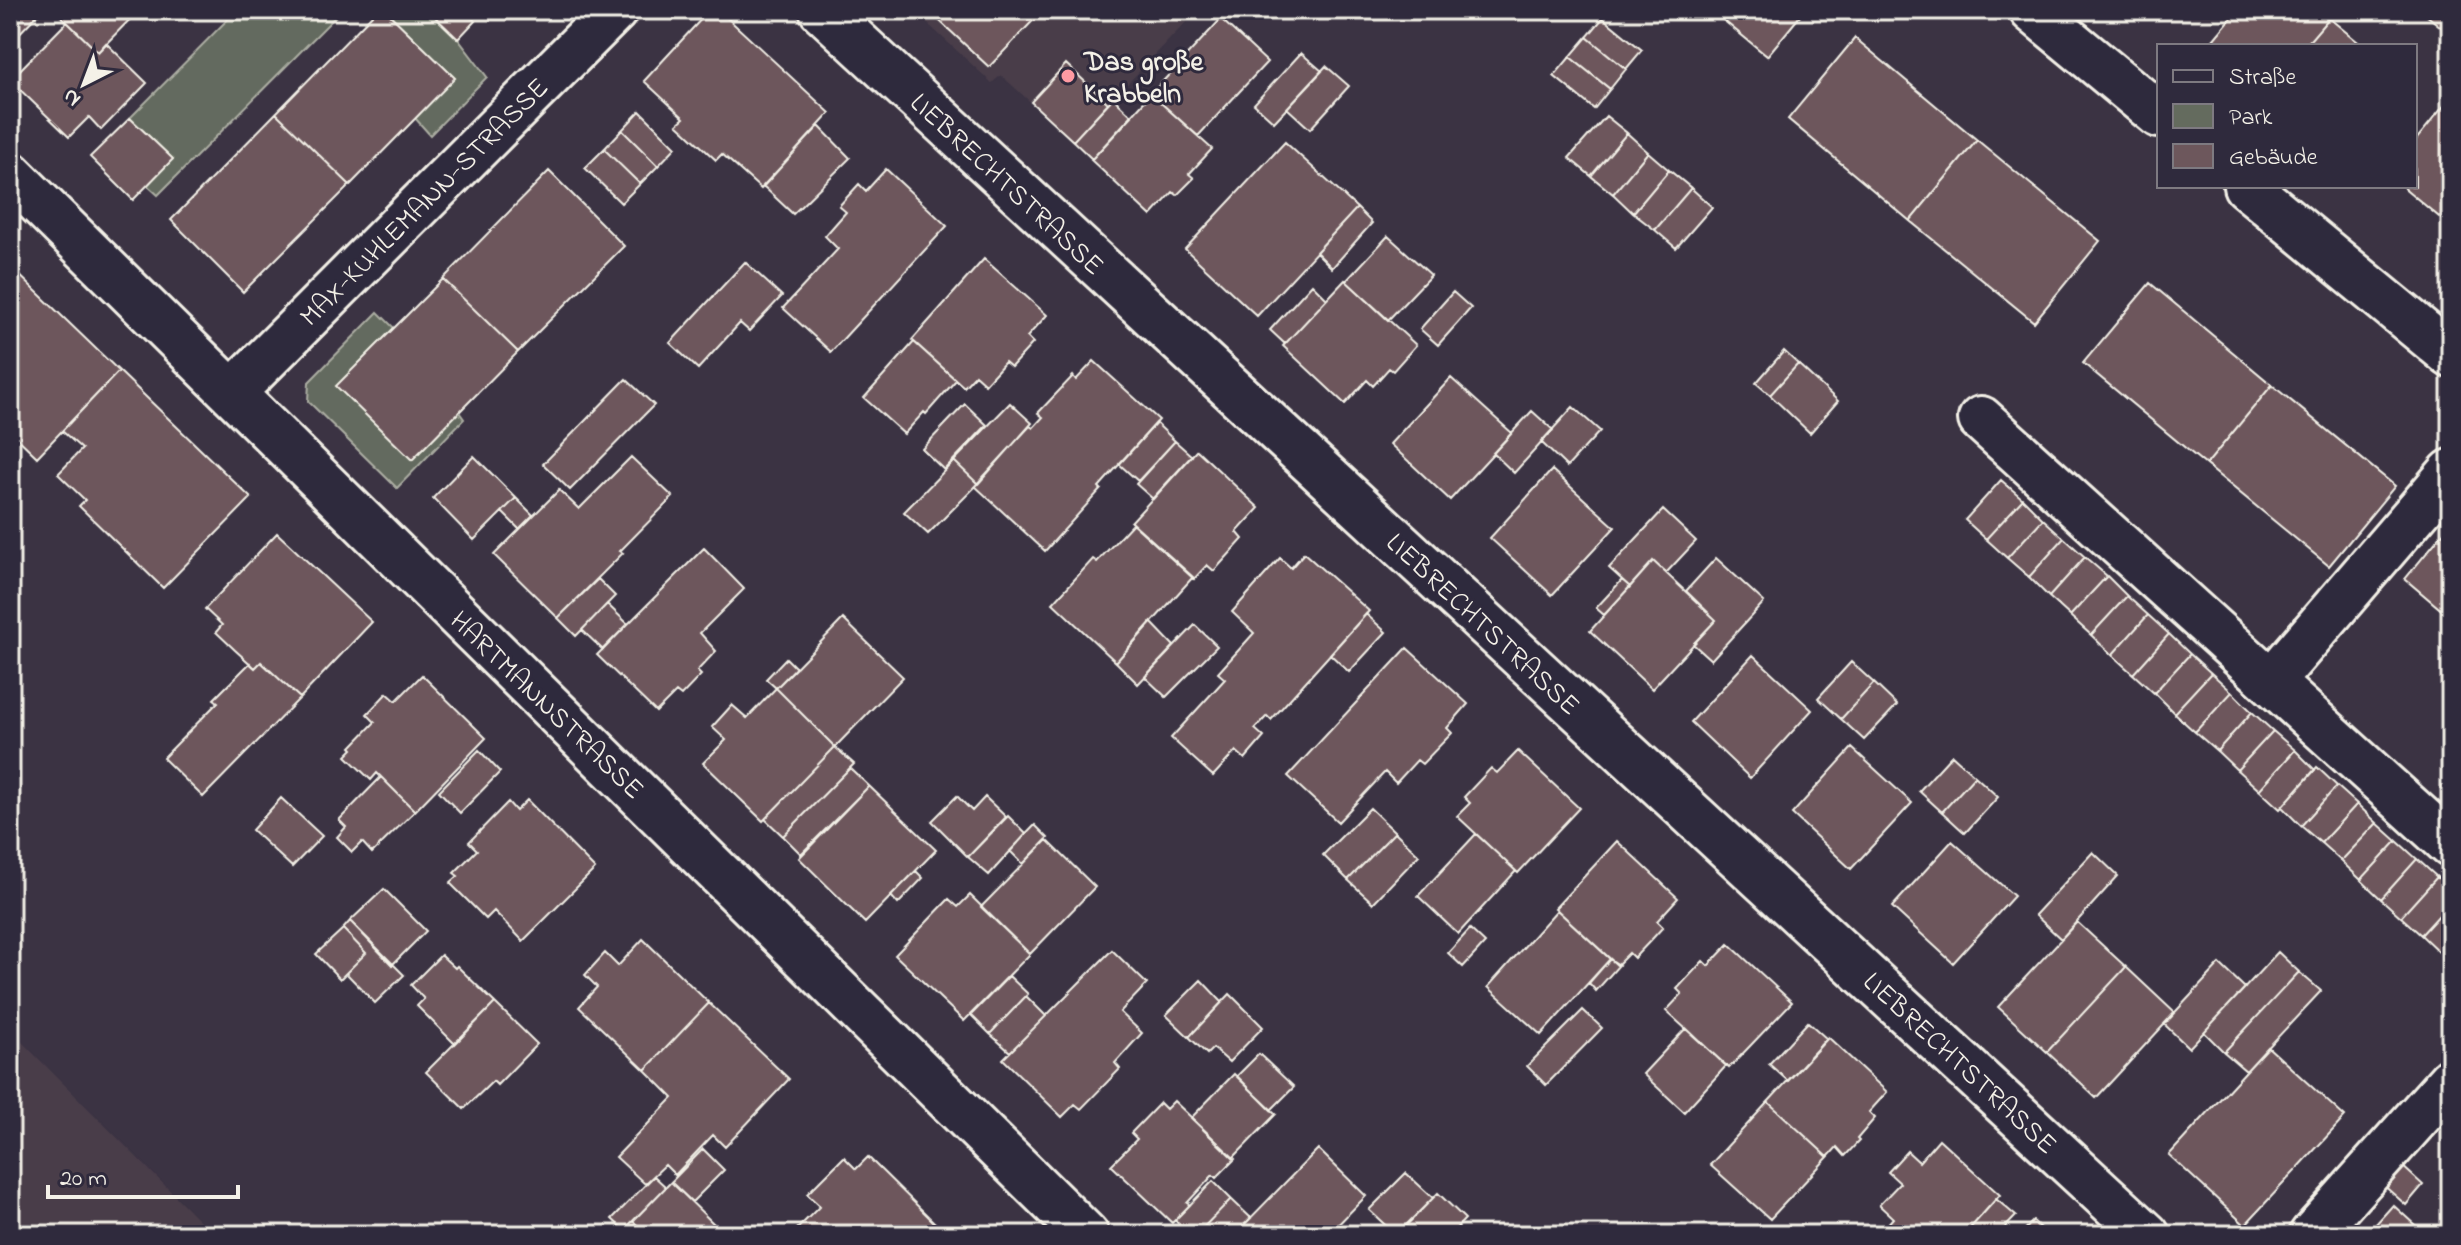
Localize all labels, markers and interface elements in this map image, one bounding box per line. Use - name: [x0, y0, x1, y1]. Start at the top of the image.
- place label: Das große Krabbeln: [1082, 43, 1205, 116]
- north arrow: [44, 44, 124, 124]
- legend: [2157, 44, 2417, 188]
- text: Straße: [2229, 61, 2296, 96]
- marker: Das große Krabbeln: [1059, 67, 1077, 85]
- street label: MAX-KUHLEMANN-STRASSE: [291, 69, 559, 337]
- text: N: [56, 80, 89, 113]
- street label: LIEBRECHTSTRASSE: [899, 84, 1112, 287]
- text: Park: [2229, 101, 2273, 136]
- text: Gebäude: [2229, 141, 2318, 176]
- street label: LIEBRECHTSTRASSE: [1375, 524, 1588, 727]
- street label: HARTMANNSTRASSE: [439, 603, 652, 810]
- street label: LIEBRECHTSTRASSE: [1852, 963, 2065, 1166]
- scale bar: [48, 1149, 238, 1199]
- text: 20 m: [60, 1162, 107, 1197]

